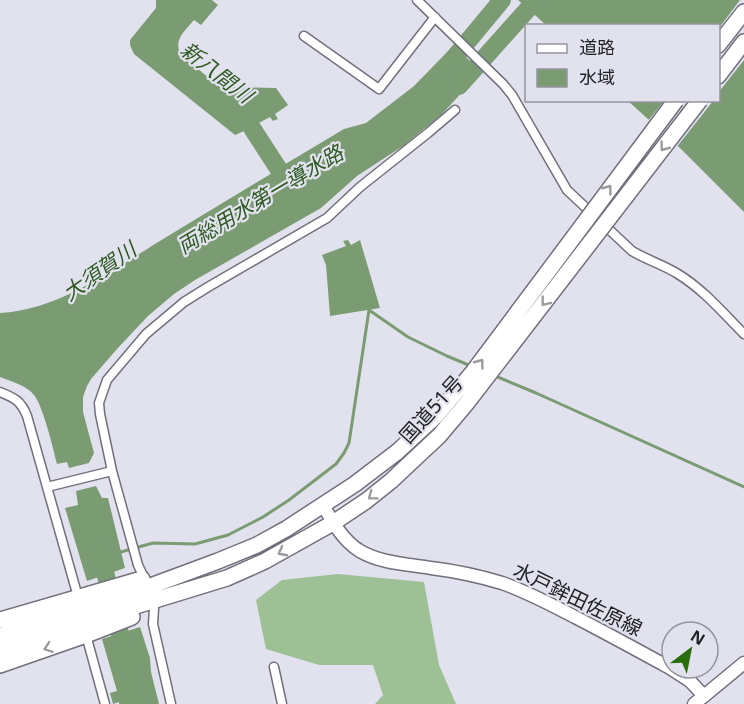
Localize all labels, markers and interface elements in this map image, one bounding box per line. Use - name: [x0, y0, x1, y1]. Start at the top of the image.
- legend: [525, 24, 720, 102]
- water label: 新八間川: [175, 35, 260, 110]
- text: 道路: [579, 35, 615, 59]
- text: 水域: [579, 65, 615, 89]
- water label: 両総用水第一導水路: [172, 137, 350, 260]
- one-way arrow: [660, 140, 671, 151]
- one-way arrow: [601, 185, 612, 196]
- water label: 大須賀川: [57, 234, 143, 307]
- one-way arrow: [542, 295, 553, 306]
- one-way arrow: [473, 359, 484, 370]
- street label: 国道51号: [393, 369, 469, 449]
- one-way arrow: [368, 489, 379, 500]
- one-way arrow: [278, 545, 288, 556]
- street label: 水戸鉾田佐原線: [509, 556, 647, 642]
- north arrow: [660, 620, 720, 680]
- text: N: [687, 625, 709, 650]
- one-way arrow: [43, 641, 54, 654]

